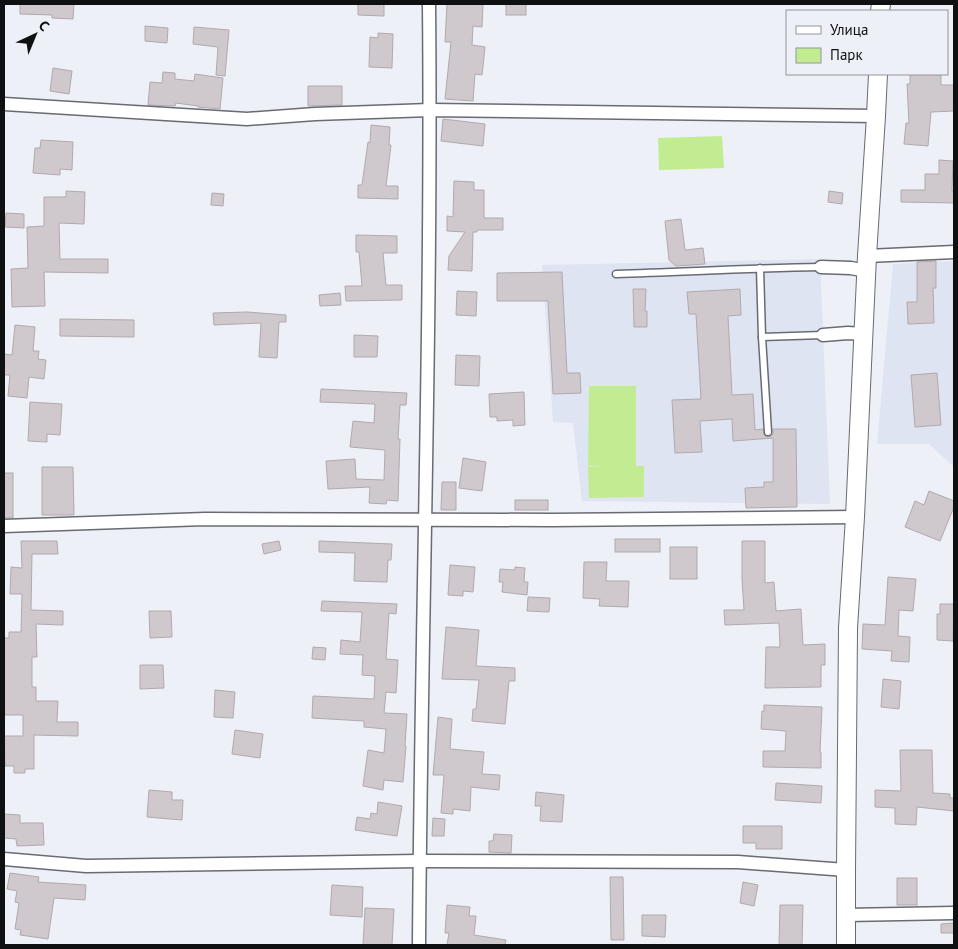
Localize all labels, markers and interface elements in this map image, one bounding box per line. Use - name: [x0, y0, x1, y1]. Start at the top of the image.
- north arrow: [10, 10, 60, 60]
- legend: [786, 10, 948, 75]
- text: С: [35, 16, 53, 35]
- text: Улица: [830, 20, 868, 39]
- text: Парк: [830, 45, 863, 64]

